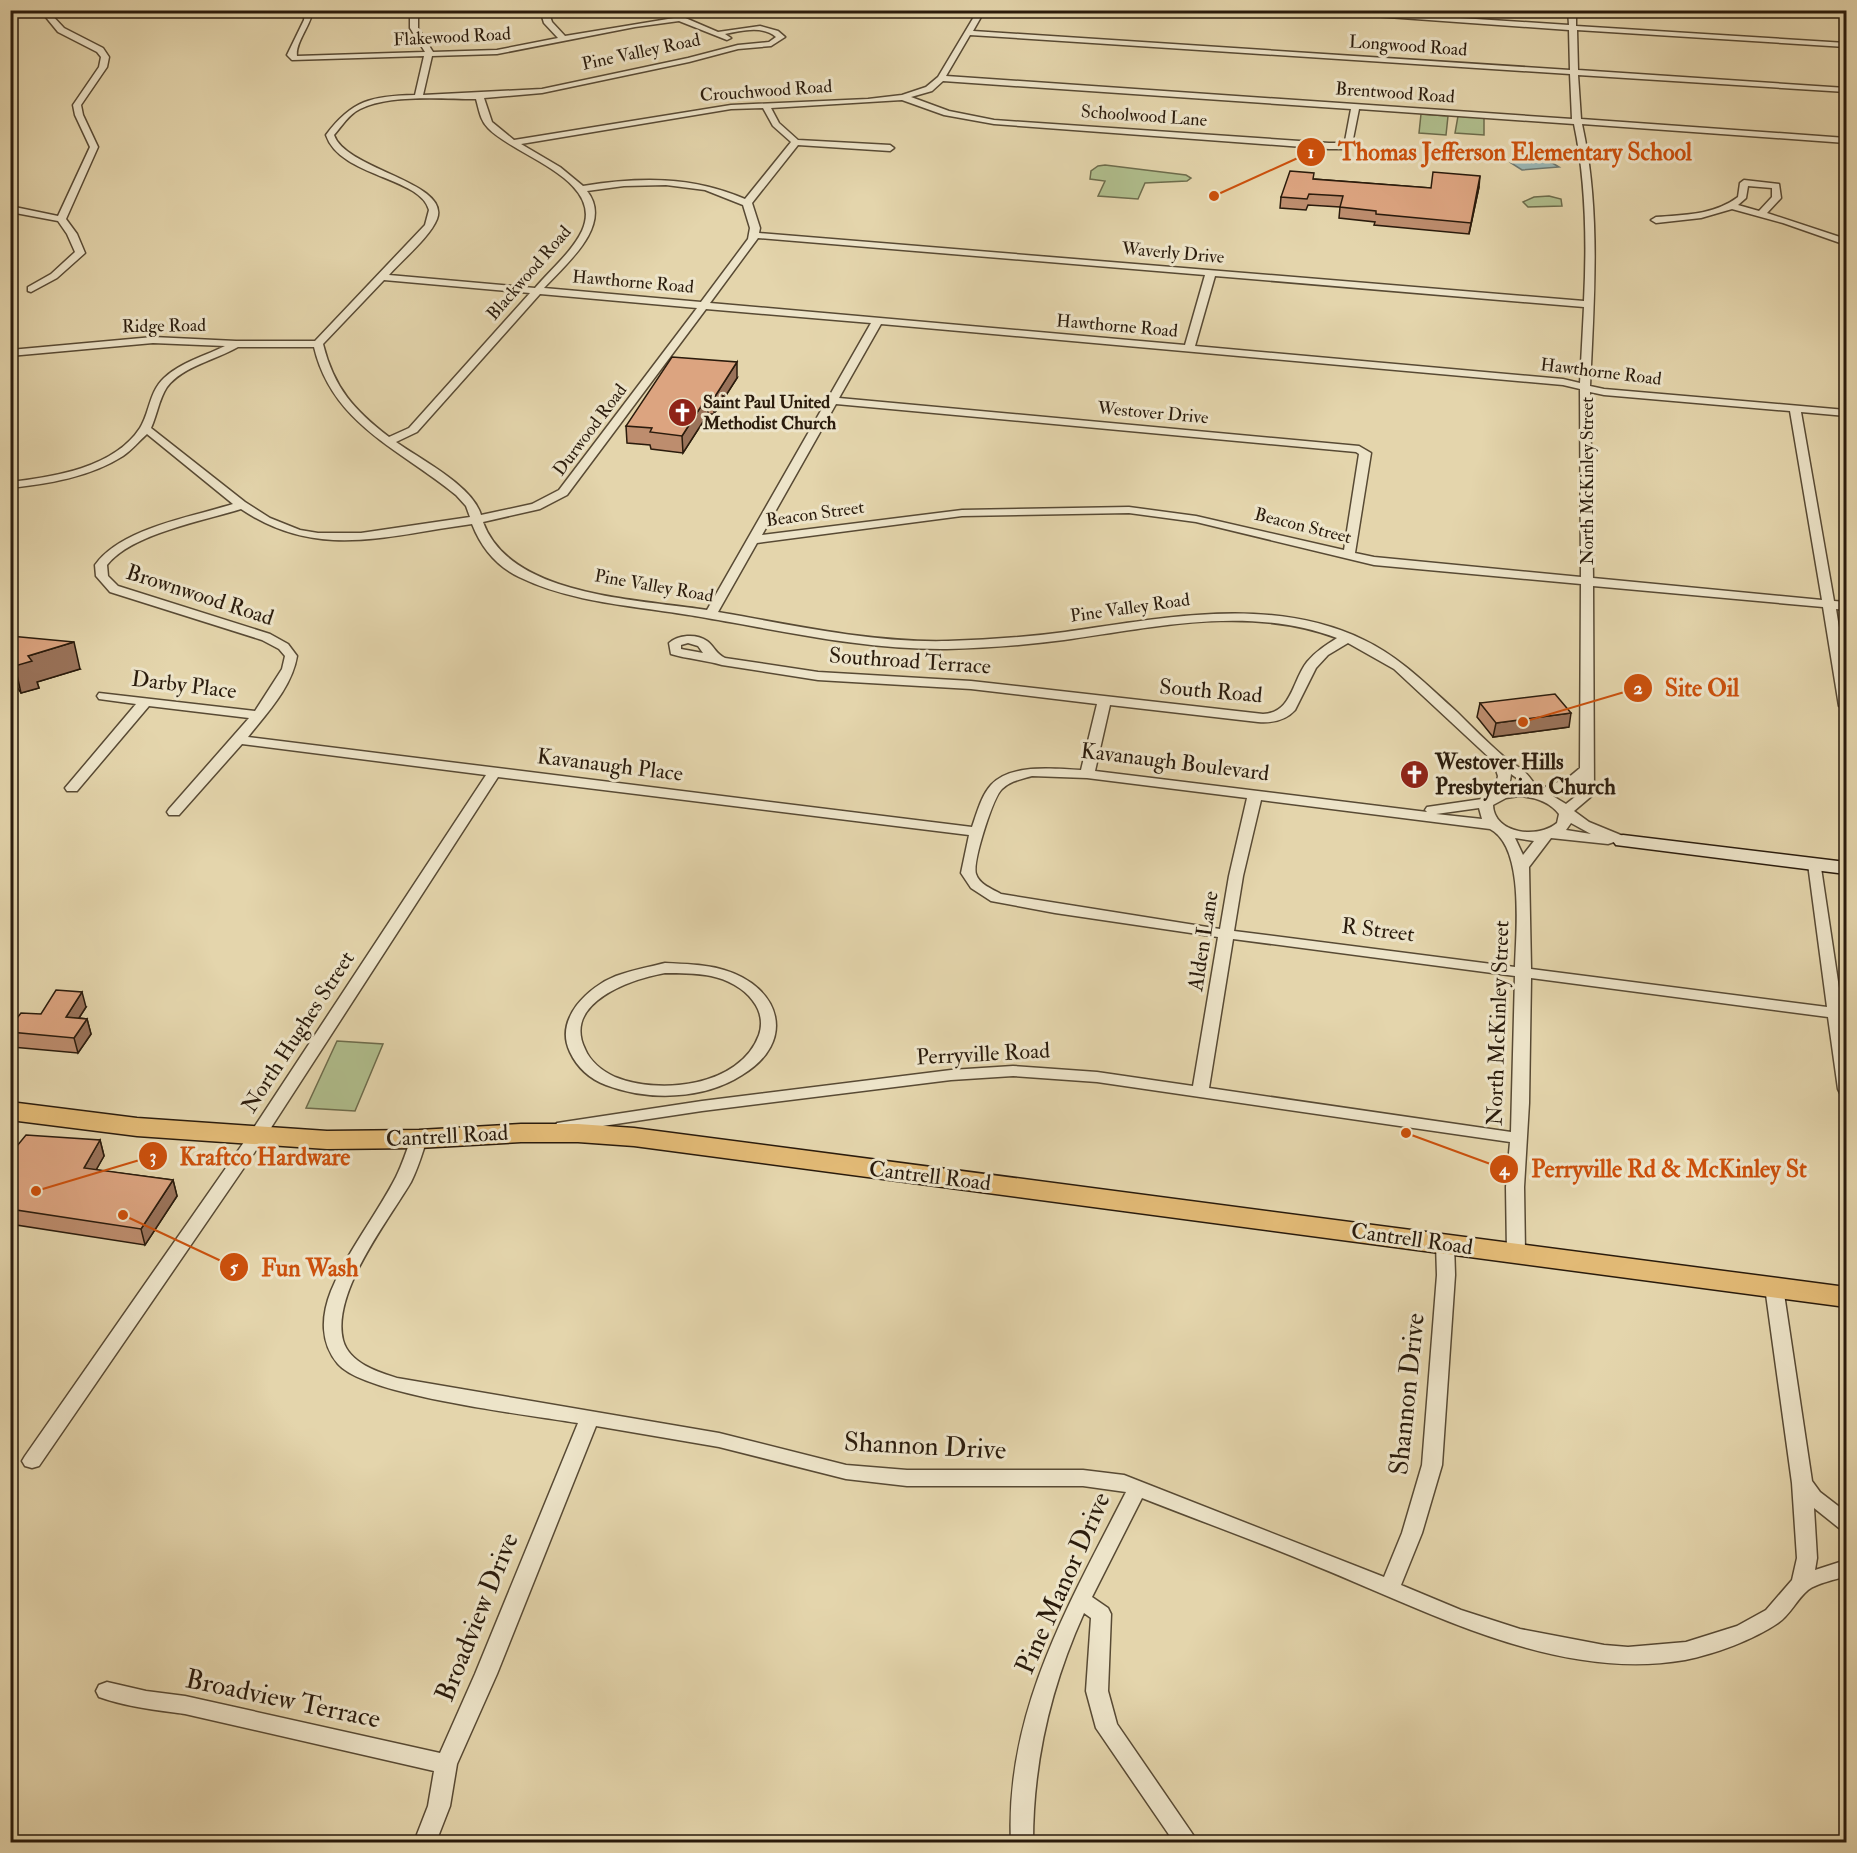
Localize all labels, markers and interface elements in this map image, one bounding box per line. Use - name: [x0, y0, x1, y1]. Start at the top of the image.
- street label: Flakewood Road: [393, 22, 512, 52]
- street label: Pine Valley Road: [580, 28, 702, 76]
- street label: Longwood Road: [1348, 30, 1468, 62]
- street label: Crouchwood Road: [699, 75, 833, 107]
- street label: Brentwood Road: [1335, 77, 1456, 109]
- street label: Schoolwood Lane: [1080, 100, 1208, 132]
- callout: Thomas Jefferson Elementary School: [1296, 131, 1704, 173]
- text: Thomas Jefferson Elementary School: [1337, 137, 1693, 168]
- text: 1: [1308, 141, 1314, 164]
- street label: Blackwood Road: [482, 221, 576, 325]
- street label: Waverly Drive: [1120, 237, 1226, 269]
- street label: Hawthorne Road: [571, 265, 695, 299]
- street label: Hawthorne Road: [1055, 309, 1179, 343]
- street label: Ridge Road: [122, 314, 206, 338]
- street label: Hawthorne Road: [1539, 353, 1663, 391]
- street label: Durwood Road: [548, 379, 632, 481]
- place label: Saint Paul United Methodist Church: [702, 391, 837, 435]
- church icon: Saint Paul United Methodist Church: [666, 396, 698, 428]
- street label: Westover Drive: [1095, 397, 1210, 429]
- street label: North McKinley Street: [1576, 397, 1599, 565]
- street label: Beacon Street: [764, 496, 866, 532]
- street label: Beacon Street: [1252, 503, 1354, 549]
- street label: Brownwood Road: [123, 558, 278, 632]
- street label: Pine Valley Road: [593, 564, 715, 608]
- street label: Pine Valley Road: [1069, 588, 1191, 628]
- street label: Southroad Terrace: [828, 641, 992, 681]
- street label: Darby Place: [130, 665, 238, 705]
- callout: Site Oil: [1623, 667, 1752, 709]
- street label: South Road: [1158, 673, 1264, 709]
- text: Site Oil: [1665, 673, 1740, 704]
- text: 2: [1633, 677, 1643, 700]
- street label: Kavanaugh Boulevard: [1079, 737, 1271, 787]
- street label: Kavanaugh Place: [535, 742, 685, 788]
- place label: Westover Hills Presbyterian Church: [1434, 748, 1616, 802]
- church icon: Westover Hills Presbyterian Church: [1398, 759, 1430, 791]
- street label: Alden Lane: [1181, 889, 1225, 994]
- street label: R Street: [1340, 912, 1416, 948]
- street label: North McKinley Street: [1480, 920, 1516, 1126]
- street label: North Hughes Street: [235, 946, 361, 1118]
- street label: Perryville Road: [915, 1037, 1051, 1071]
- street label: Cantrell Road: [385, 1119, 509, 1153]
- callout: Kraftco Hardware: [138, 1135, 363, 1177]
- text: Kraftco Hardware: [180, 1142, 350, 1173]
- text: 3: [150, 1145, 157, 1168]
- callout: Perryville Rd & McKinley St: [1489, 1148, 1819, 1190]
- text: Perryville Rd & McKinley St: [1531, 1154, 1807, 1185]
- street label: Cantrell Road: [867, 1155, 993, 1197]
- text: 4: [1498, 1158, 1510, 1181]
- street label: Cantrell Road: [1349, 1217, 1475, 1261]
- callout: Fun Wash: [219, 1246, 370, 1288]
- text: Fun Wash: [261, 1253, 359, 1284]
- text: 5: [230, 1256, 239, 1279]
- street label: Shannon Drive: [1382, 1311, 1432, 1477]
- street label: Shannon Drive: [843, 1425, 1007, 1467]
- street label: Pine Manor Drive: [1008, 1487, 1118, 1679]
- street label: Broadview Drive: [428, 1528, 526, 1706]
- street label: Broadview Terrace: [182, 1662, 384, 1736]

